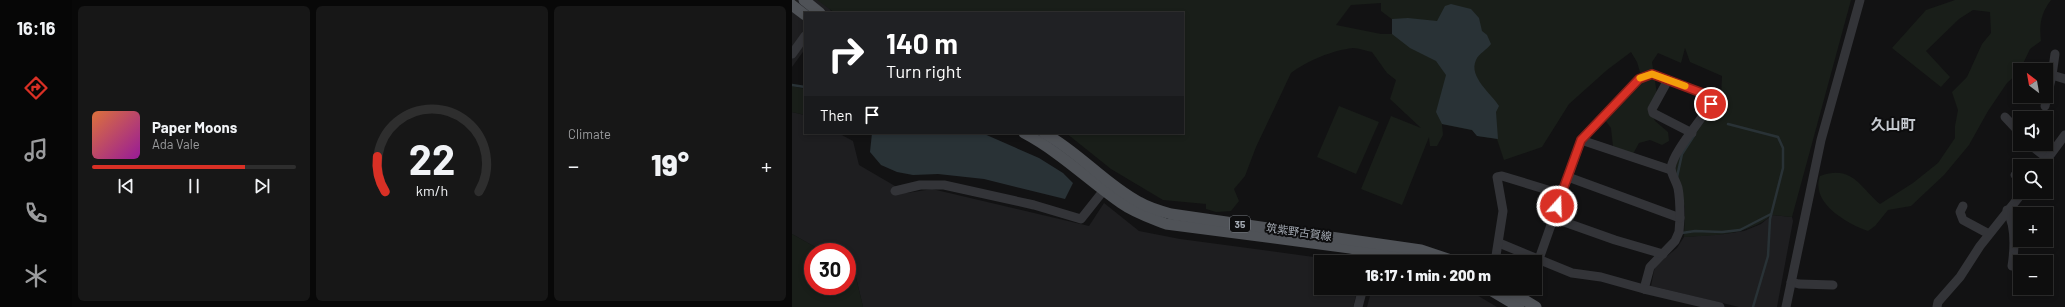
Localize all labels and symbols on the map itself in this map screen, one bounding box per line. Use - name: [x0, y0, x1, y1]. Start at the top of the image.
- north arrow: [2013, 63, 2053, 103]
- pin: [1694, 87, 1728, 121]
- district label: 久山町: [1870, 115, 1916, 133]
- position arrow: [1536, 185, 1578, 227]
- road number: 35: [1230, 216, 1250, 232]
- street label: 筑紫野古賀線: [1265, 220, 1333, 243]
- speed limit sign: 30: [804, 243, 856, 295]

